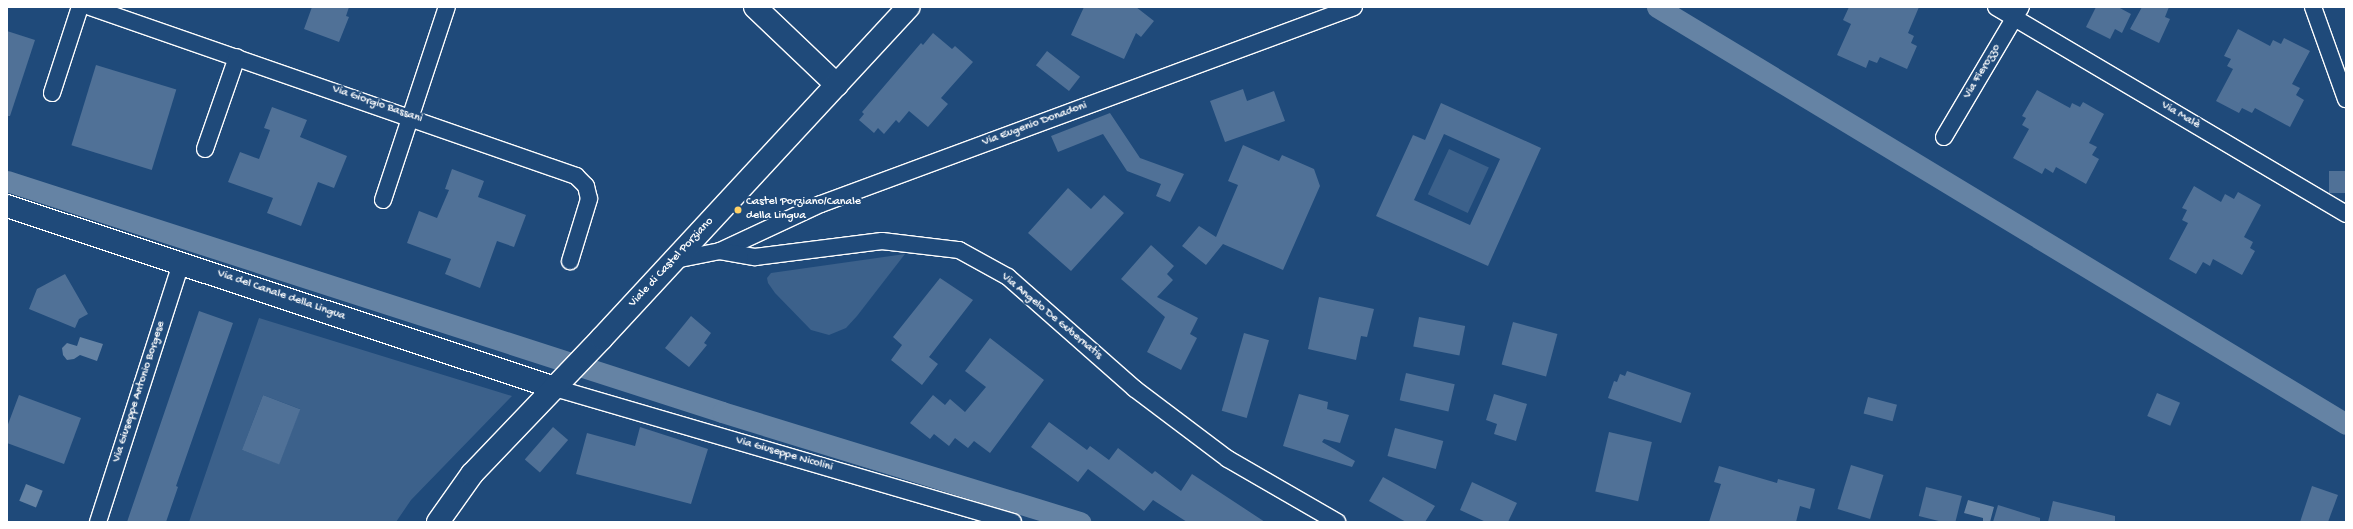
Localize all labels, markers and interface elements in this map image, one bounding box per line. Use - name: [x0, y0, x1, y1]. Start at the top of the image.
- street label: Via Fierozzo: [1961, 42, 2005, 102]
- street label: Via Giorgio Bassani: [330, 83, 424, 127]
- street label: Via Eugenio Donadoni: [981, 99, 1089, 151]
- street label: Via Malè: [2158, 99, 2202, 133]
- place label: Castel Porziano/Canale della Lingua: [746, 196, 861, 224]
- marker: Castel Porziano/Canale della Lingua: [733, 205, 743, 215]
- street label: Viale di Castel Porziano: [627, 215, 717, 311]
- street label: Via del Canale della Lingua: [215, 267, 347, 325]
- street label: Via Angelo De Gubernatis: [998, 271, 1104, 363]
- street label: Via Giuseppe Antonio Borgese: [110, 320, 170, 464]
- street label: Via Giuseppe Nicolini: [734, 434, 834, 476]

